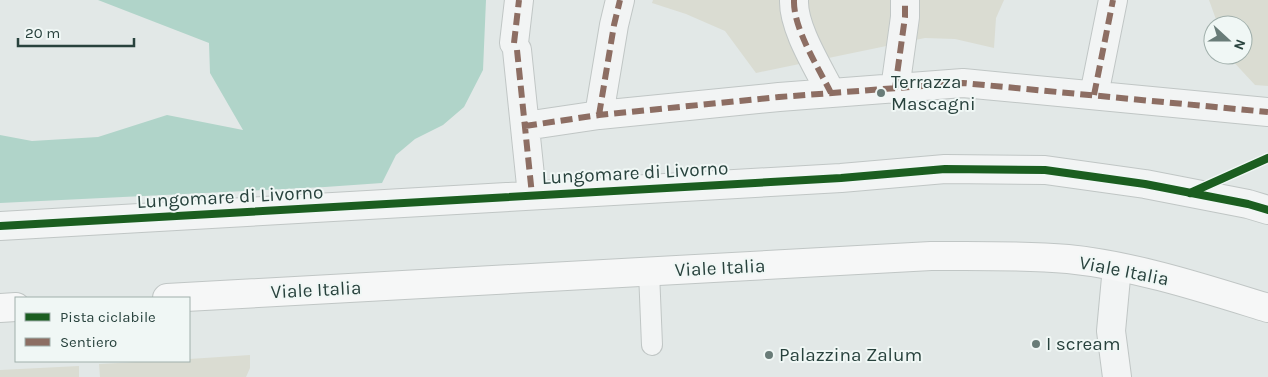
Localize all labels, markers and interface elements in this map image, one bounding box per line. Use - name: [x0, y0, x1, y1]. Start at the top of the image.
- scale bar: [18, 15, 134, 47]
- north arrow: [1203, 15, 1253, 65]
- text: 20 m: [25, 24, 60, 42]
- text: N: [1230, 37, 1249, 52]
- place label: Terrazza Mascagni: [891, 71, 976, 115]
- marker: Terrazza Mascagni: [875, 87, 887, 99]
- street label: Lungomare di Livorno: [541, 157, 729, 189]
- street label: Lungomare di Livorno: [136, 181, 324, 213]
- street label: Viale Italia: [1077, 252, 1171, 290]
- street label: Viale Italia: [674, 255, 766, 281]
- street label: Viale Italia: [270, 277, 362, 303]
- legend: [15, 297, 190, 362]
- text: Pista ciclabile: [60, 308, 156, 326]
- text: Sentiero: [60, 333, 117, 351]
- place label: I scream: [1046, 333, 1120, 355]
- marker: I scream: [1030, 338, 1042, 350]
- place label: Palazzina Zalum: [779, 344, 922, 366]
- marker: Palazzina Zalum: [763, 349, 775, 361]

